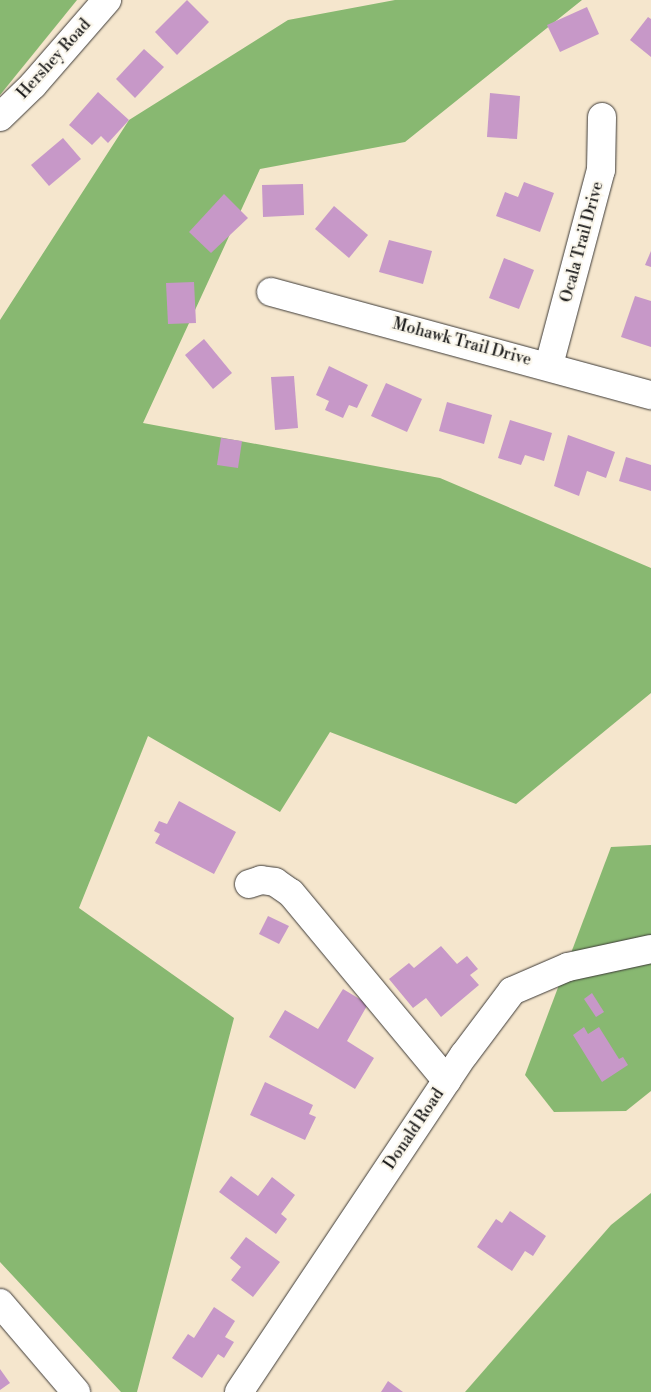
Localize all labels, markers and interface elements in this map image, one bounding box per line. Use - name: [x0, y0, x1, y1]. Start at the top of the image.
- street label: Hershey Road: [13, 15, 95, 103]
- street label: Ocala Trail Drive: [557, 179, 607, 305]
- street label: Mohawk Trail Drive: [391, 314, 533, 370]
- street label: Donald Road: [380, 1085, 448, 1173]

